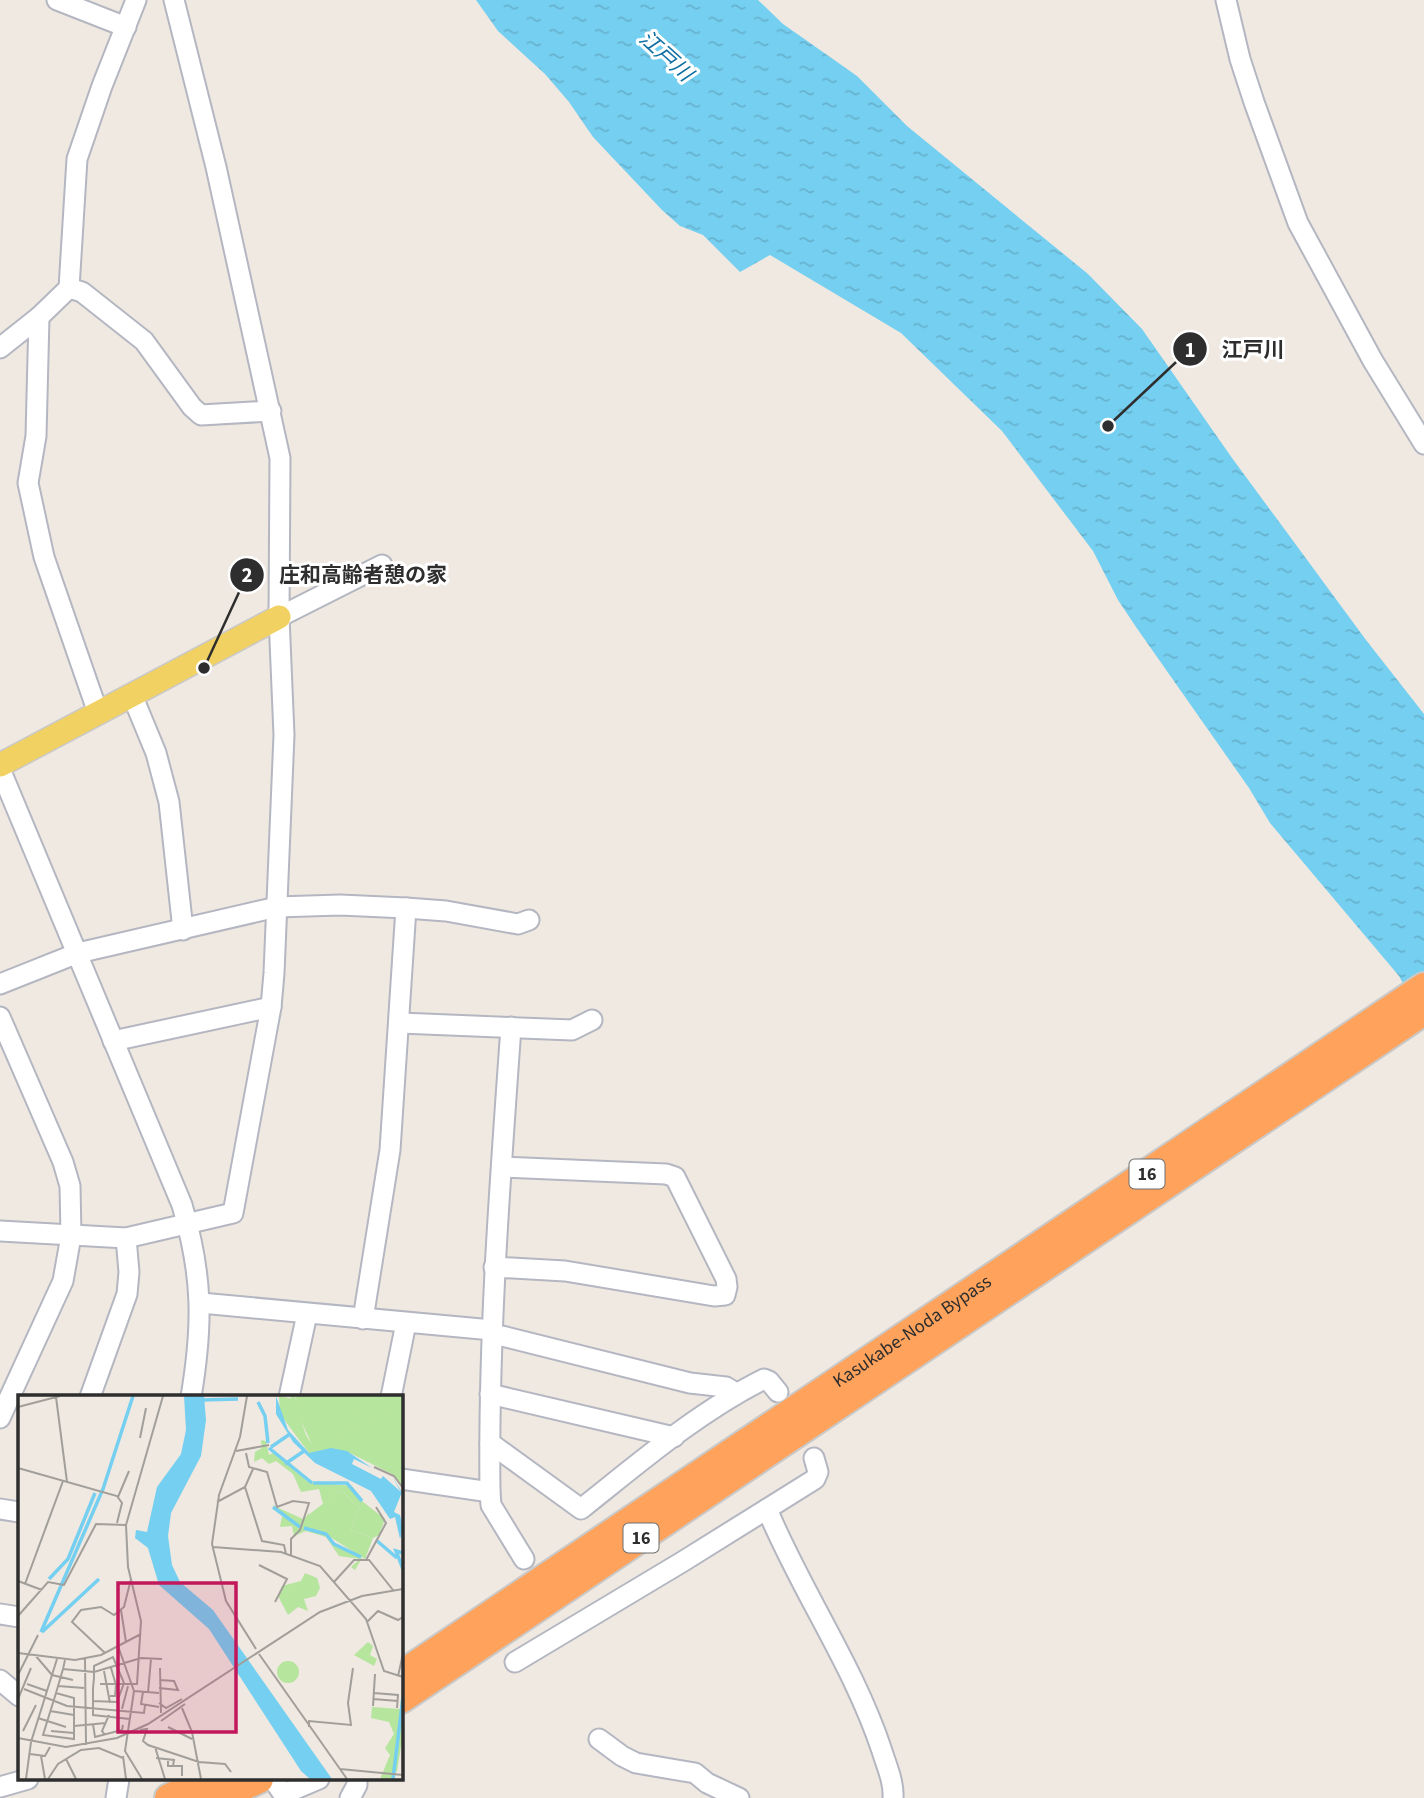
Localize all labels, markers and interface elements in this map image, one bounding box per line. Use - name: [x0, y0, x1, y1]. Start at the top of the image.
- water label: 江戸川: [633, 24, 701, 90]
- callout: 江戸川: [1173, 328, 1299, 370]
- text: 1: [1184, 335, 1196, 365]
- text: 江戸川: [1222, 335, 1285, 365]
- callout: 庄和高齢者憩の家: [230, 554, 461, 596]
- text: 2: [241, 560, 253, 590]
- text: 庄和高齢者憩の家: [279, 560, 447, 590]
- road number: 16: [1130, 1160, 1164, 1189]
- street label: Kasukabe-Noda Bypass: [827, 1268, 997, 1394]
- inset map: [18, 1395, 402, 1780]
- road number: 16: [624, 1524, 658, 1553]

